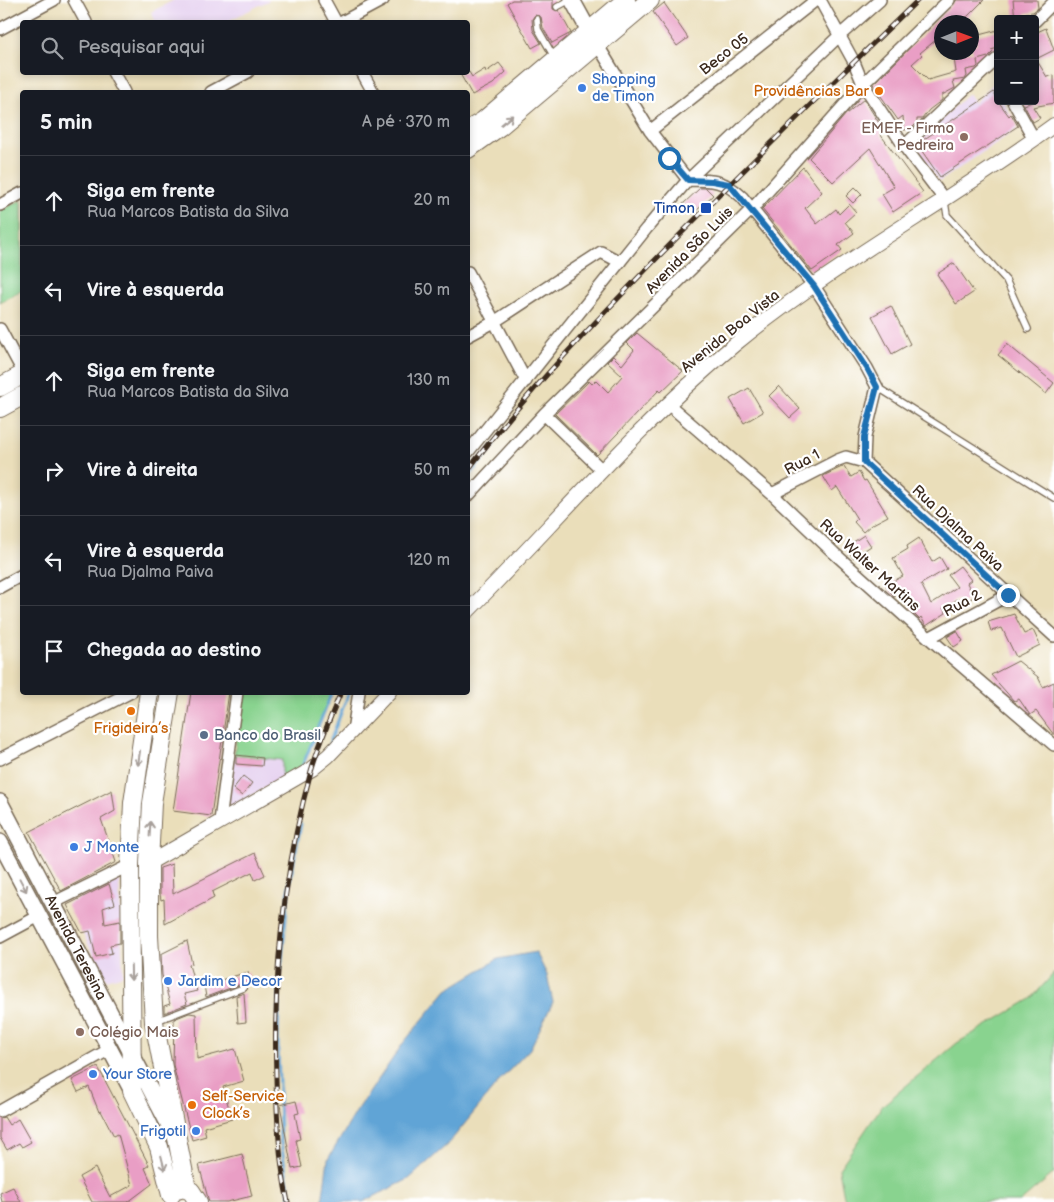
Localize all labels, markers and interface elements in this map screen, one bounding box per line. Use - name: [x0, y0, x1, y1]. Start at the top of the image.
- north arrow: [934, 15, 979, 60]
- map controls: [994, 15, 1039, 105]
- button: +: [994, 15, 1039, 60]
- search box: [20, 20, 470, 75]
- street label: Beco 05: [696, 29, 753, 79]
- icon: search: [38, 34, 66, 62]
- text: Pesquisar aqui: [78, 36, 205, 59]
- button: −: [994, 60, 1039, 105]
- place label: Shopping de Timon: [592, 70, 656, 106]
- marker: Shopping de Timon: [576, 82, 588, 94]
- place label: Providências Bar: [754, 82, 870, 101]
- marker: Providências Bar: [873, 85, 885, 97]
- text: 5 min: [40, 110, 93, 135]
- text: A pé · 370 m: [362, 113, 450, 132]
- one-way arrow: [500, 115, 513, 126]
- place label: EMEF - Firmo Pedreira: [861, 119, 954, 155]
- marker: EMEF - Firmo Pedreira: [958, 131, 970, 143]
- route start: [658, 147, 681, 170]
- text: Siga em frente: [87, 180, 215, 203]
- icon: ahead: [40, 187, 68, 215]
- text: 20 m: [414, 191, 450, 210]
- place label: Timon: [654, 199, 695, 218]
- marker: Timon: [699, 201, 713, 215]
- street label: Avenida São Luis: [642, 202, 737, 298]
- text: Rua Marcos Batista da Silva: [87, 203, 289, 222]
- icon: left: [40, 277, 68, 305]
- text: Vire à esquerda: [87, 279, 224, 302]
- text: 50 m: [414, 281, 450, 300]
- street label: Avenida Boa Vista: [677, 286, 784, 377]
- text: Siga em frente: [87, 360, 215, 383]
- icon: ahead: [40, 367, 68, 395]
- text: 130 m: [407, 371, 450, 390]
- text: Rua Marcos Batista da Silva: [87, 383, 289, 402]
- street label: Rua 1: [781, 445, 823, 480]
- icon: right: [40, 457, 68, 485]
- text: Vire à direita: [87, 459, 198, 482]
- text: 50 m: [414, 461, 450, 480]
- street label: Rua Djalma Paiva: [908, 481, 1008, 576]
- street label: Rua Walter Martins: [815, 515, 924, 616]
- text: Vire à esquerda: [87, 540, 224, 563]
- icon: left: [40, 547, 68, 575]
- text: 120 m: [407, 551, 450, 570]
- text: Rua Djalma Paiva: [87, 563, 214, 582]
- route end: [997, 584, 1020, 607]
- street label: Rua 2: [940, 586, 985, 621]
- icon: arrive: [40, 637, 68, 665]
- text: Chegada ao destino: [87, 639, 261, 662]
- marker: Frigideira’s: [125, 705, 137, 717]
- place label: Frigideira’s: [94, 719, 169, 738]
- place label: Banco do Brasil: [214, 726, 321, 745]
- marker: Banco do Brasil: [198, 729, 210, 741]
- one-way arrow: [134, 750, 144, 766]
- one-way arrow: [146, 821, 155, 837]
- place label: J Monte: [84, 838, 139, 857]
- marker: J Monte: [68, 841, 80, 853]
- one-way arrow: [18, 878, 28, 893]
- street label: Avenida Teresina: [40, 892, 111, 1003]
- one-way arrow: [127, 964, 136, 980]
- place label: Jardim e Decor: [178, 972, 283, 991]
- marker: Jardim e Decor: [162, 975, 174, 987]
- place label: Colégio Mais: [90, 1023, 179, 1042]
- marker: Colégio Mais: [74, 1026, 86, 1038]
- place label: Your Store: [102, 1065, 172, 1084]
- marker: Your Store: [87, 1068, 99, 1080]
- place label: Self-Service Clock’s: [202, 1087, 285, 1123]
- marker: Self-Service Clock’s: [186, 1099, 198, 1111]
- place label: Frigotil: [140, 1122, 186, 1141]
- marker: Frigotil: [190, 1125, 202, 1137]
- one-way arrow: [159, 1155, 168, 1171]

